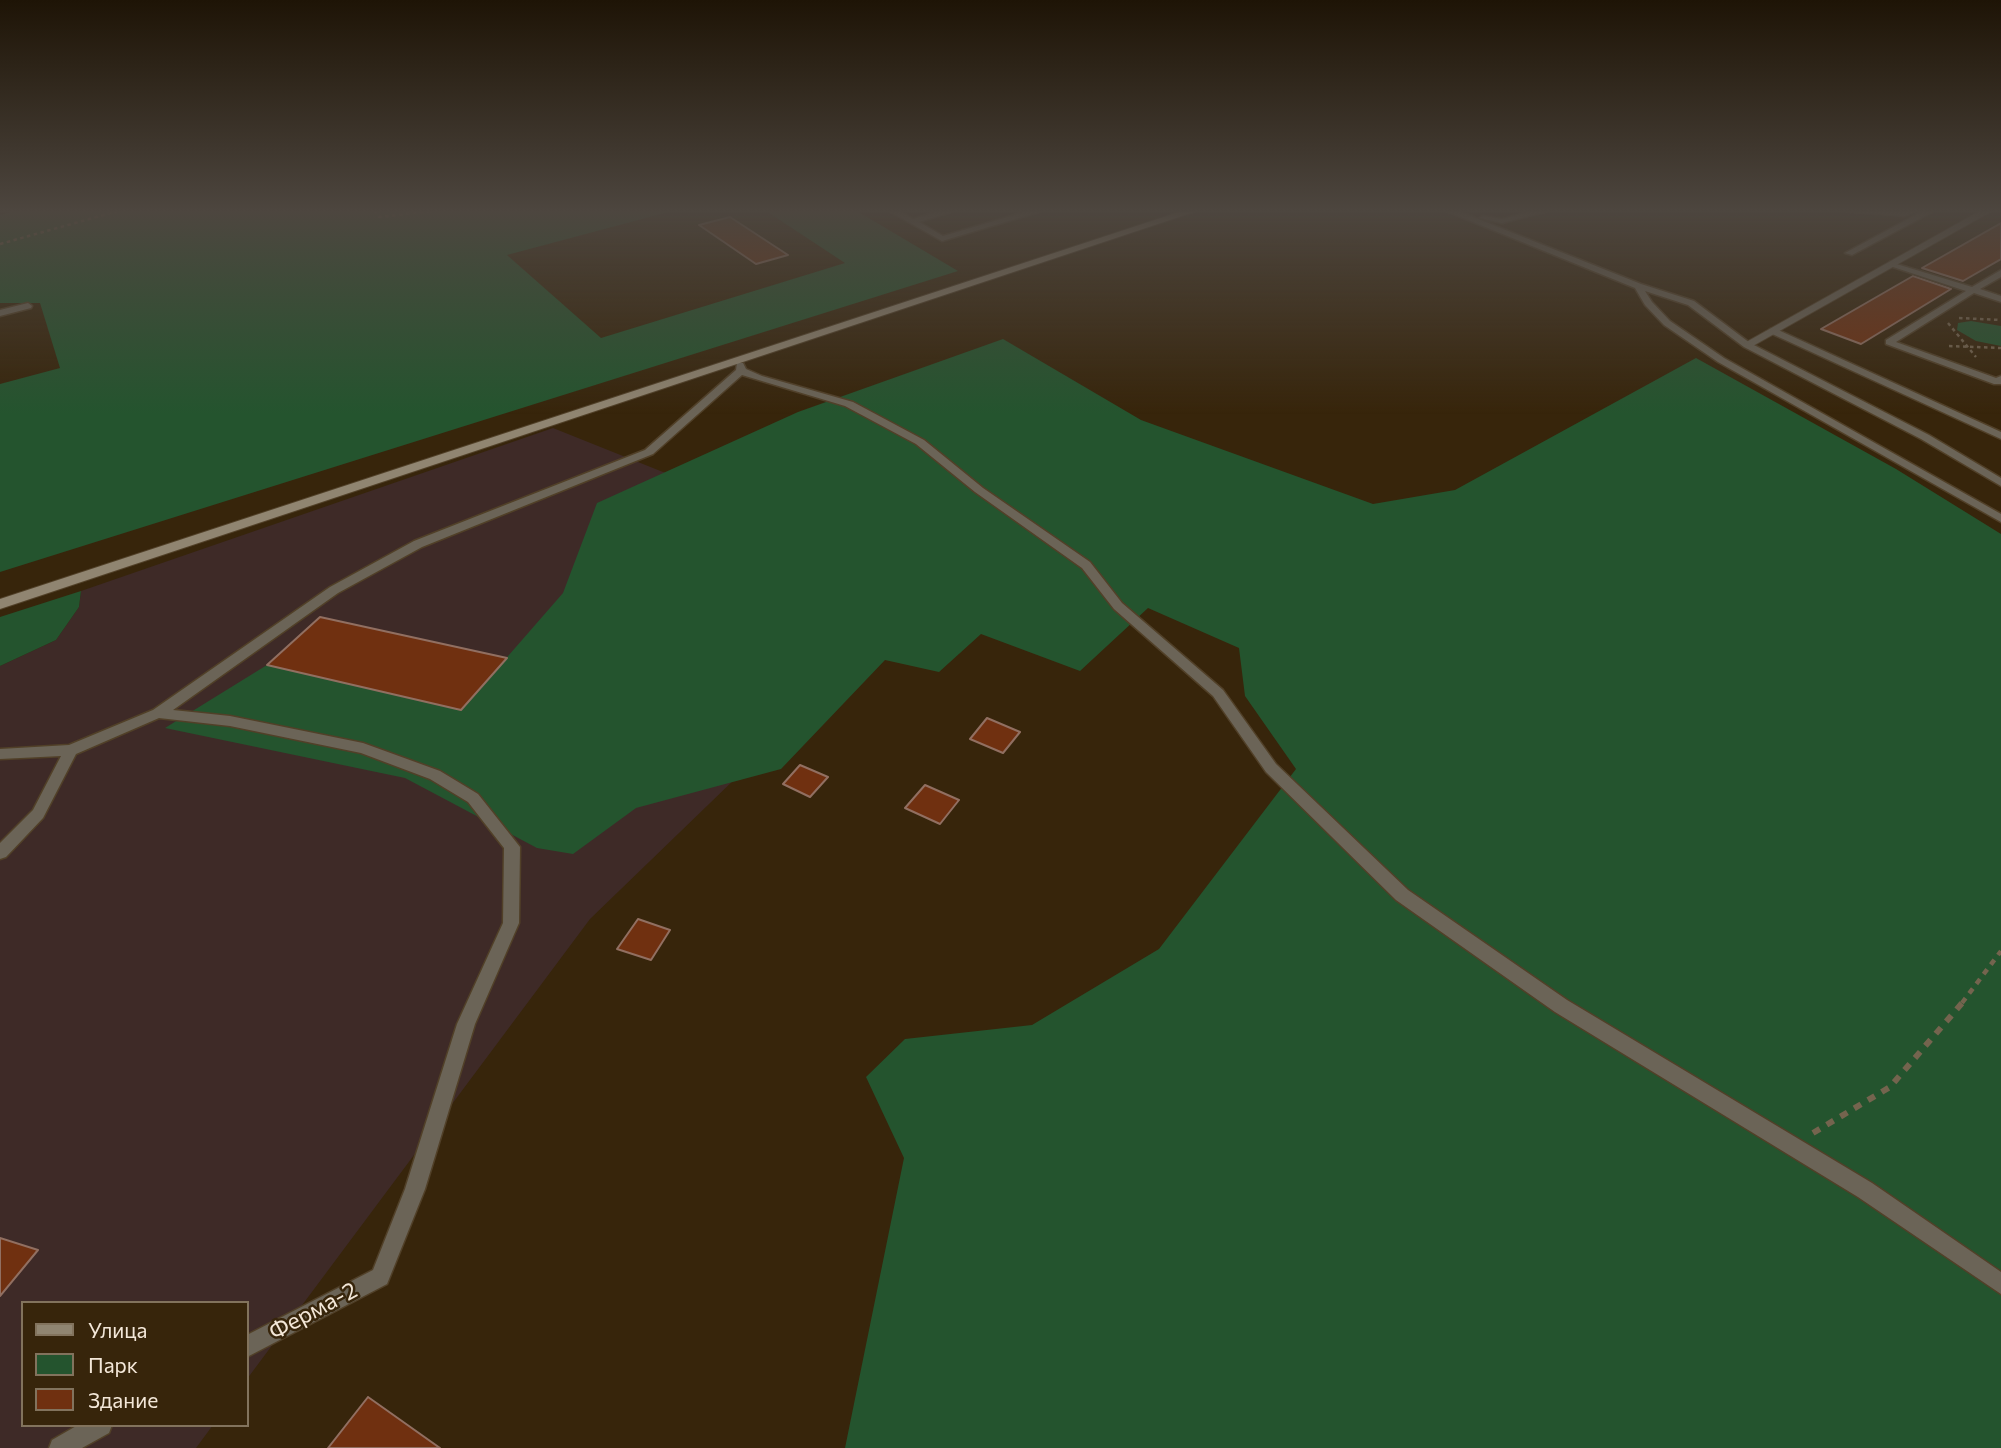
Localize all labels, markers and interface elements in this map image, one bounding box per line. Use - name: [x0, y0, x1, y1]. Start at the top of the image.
- street label: Ферма-2: [264, 1276, 362, 1346]
- legend: [21, 1301, 248, 1427]
- text: Улица: [88, 1317, 147, 1342]
- text: Парк: [88, 1352, 138, 1377]
- text: Здание: [88, 1387, 158, 1412]

